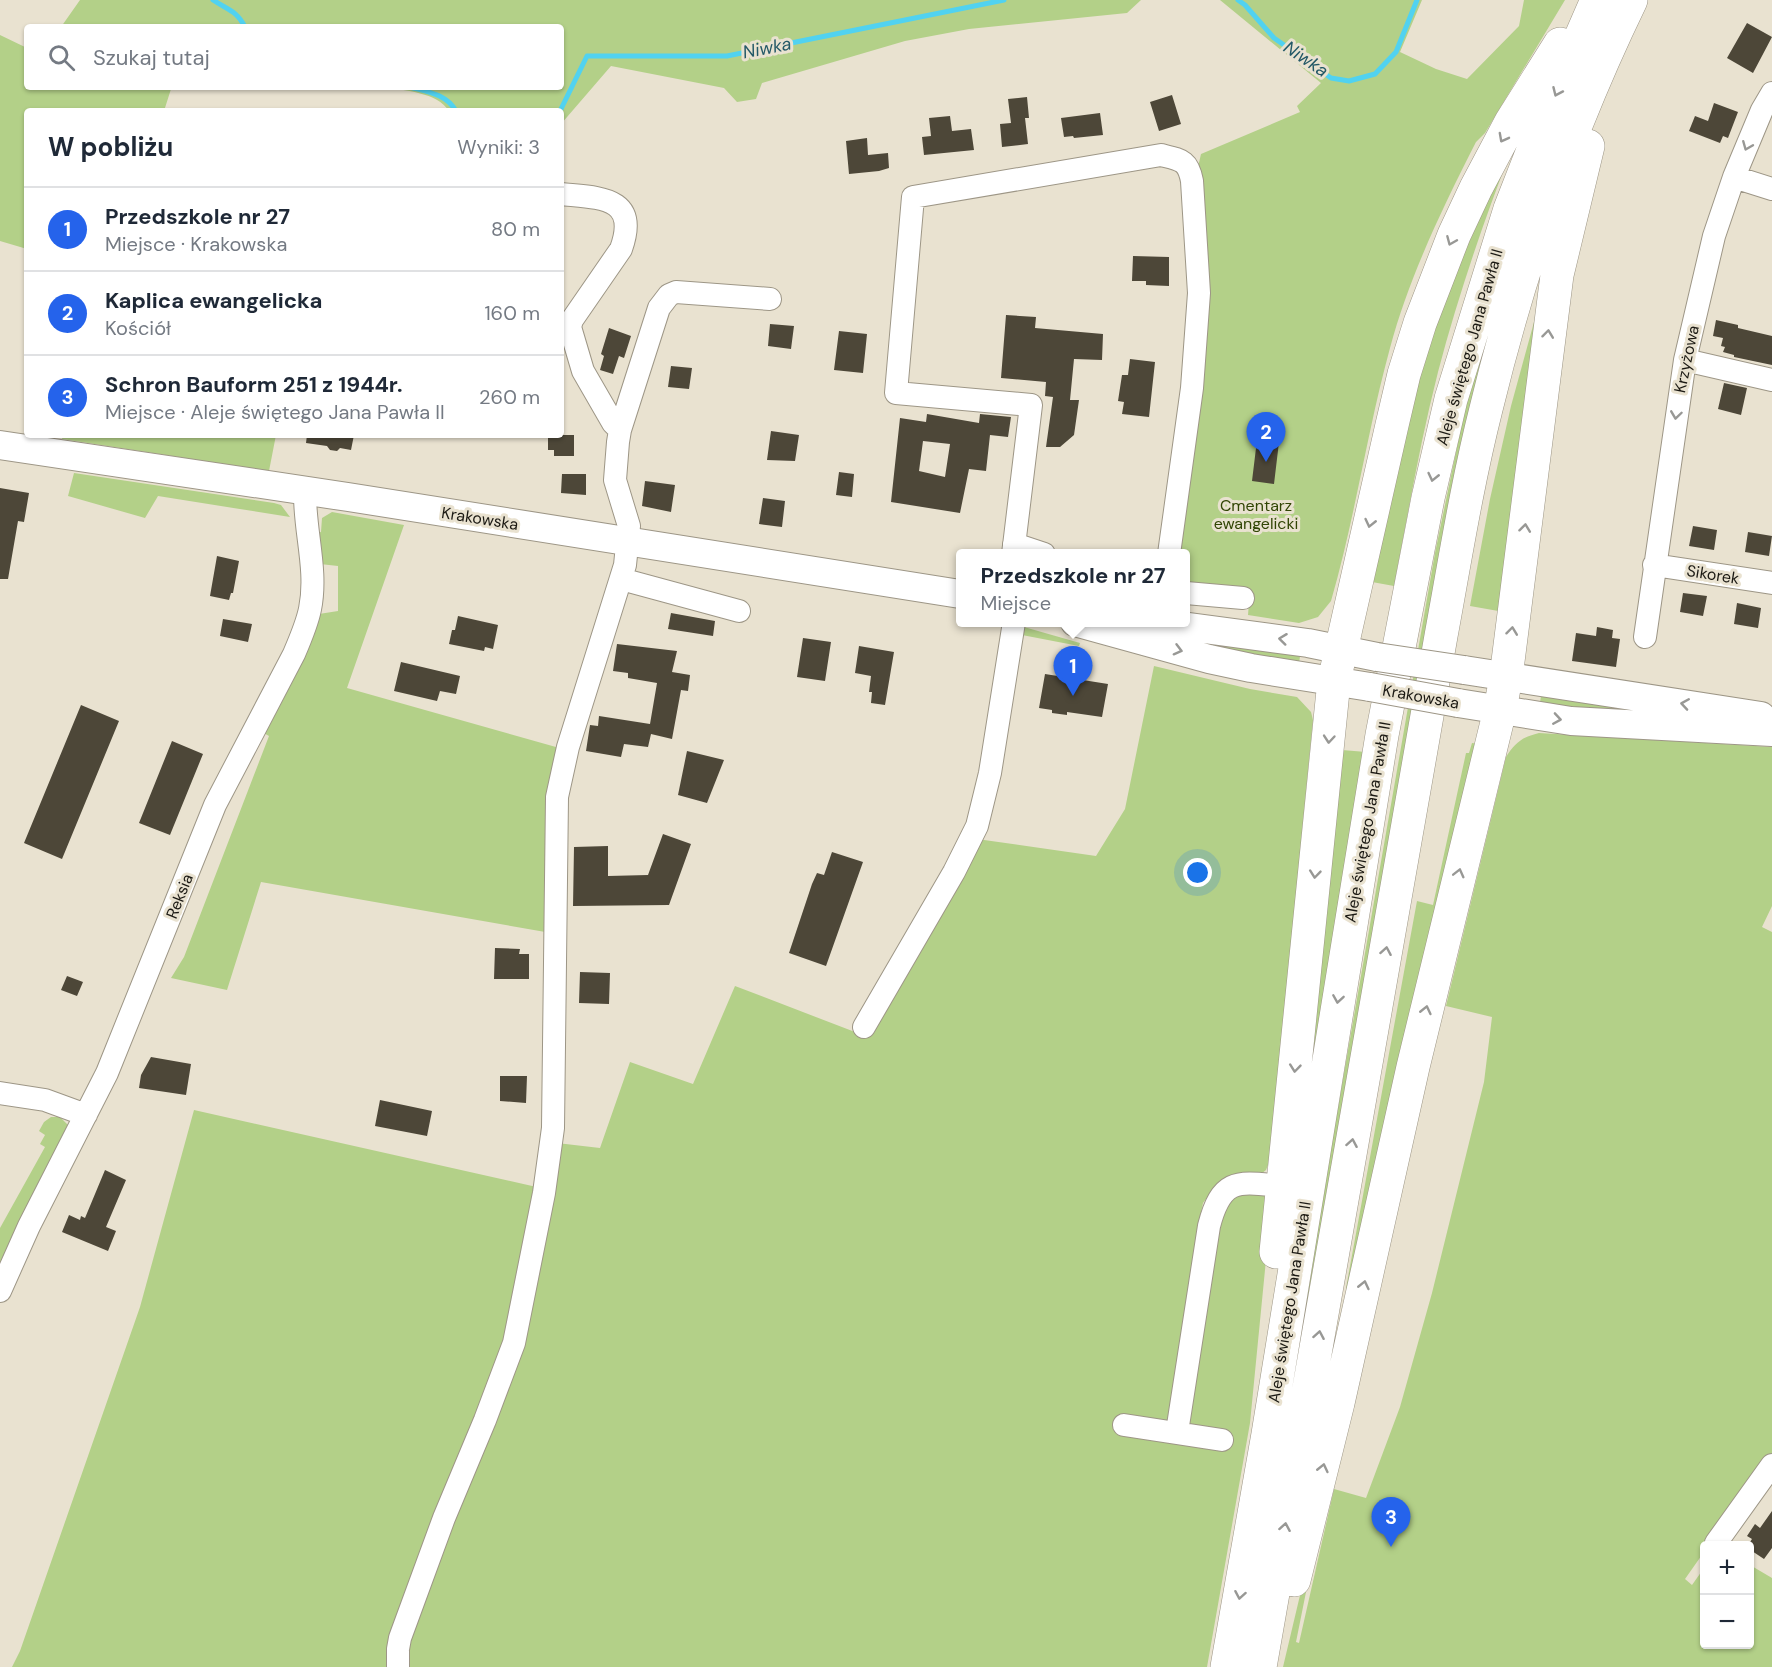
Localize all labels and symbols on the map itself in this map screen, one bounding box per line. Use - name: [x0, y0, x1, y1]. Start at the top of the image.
- water label: Niwka: [741, 32, 794, 64]
- water label: Niwka: [1279, 35, 1333, 83]
- one-way arrow: [1552, 86, 1564, 97]
- one-way arrow: [1499, 132, 1510, 142]
- one-way arrow: [1742, 140, 1754, 151]
- one-way arrow: [1447, 235, 1459, 246]
- street label: Aleje świętego Jana Pawła II: [1431, 246, 1508, 448]
- street label: Krzyżowa: [1669, 323, 1704, 395]
- one-way arrow: [1541, 329, 1554, 339]
- one-way arrow: [1670, 410, 1682, 419]
- pin: 2: [1246, 412, 1286, 462]
- one-way arrow: [1427, 472, 1440, 482]
- park label: Cmentarz ewangelicki: [1214, 495, 1298, 534]
- street label: Krakowska: [440, 502, 520, 535]
- one-way arrow: [1364, 518, 1377, 528]
- one-way arrow: [1518, 523, 1530, 532]
- street label: Sikorek: [1685, 560, 1741, 589]
- one-way arrow: [1505, 627, 1518, 636]
- one-way arrow: [1278, 634, 1288, 646]
- one-way arrow: [1173, 643, 1183, 656]
- pin: 1: [1054, 646, 1092, 696]
- street label: Krakowska: [1381, 679, 1461, 714]
- one-way arrow: [1680, 698, 1689, 710]
- one-way arrow: [1552, 712, 1562, 725]
- street label: Aleje świętego Jana Pawła II: [1339, 720, 1396, 924]
- one-way arrow: [1323, 735, 1336, 744]
- your location: [1183, 858, 1212, 887]
- one-way arrow: [1452, 868, 1465, 878]
- one-way arrow: [1309, 869, 1322, 878]
- street label: Reksia: [161, 871, 198, 922]
- one-way arrow: [1379, 946, 1392, 956]
- one-way arrow: [1332, 994, 1345, 1004]
- one-way arrow: [1419, 1005, 1432, 1015]
- one-way arrow: [1289, 1063, 1302, 1072]
- one-way arrow: [1345, 1138, 1358, 1148]
- street label: Aleje świętego Jana Pawła II: [1263, 1200, 1316, 1404]
- one-way arrow: [1357, 1280, 1370, 1290]
- one-way arrow: [1312, 1330, 1324, 1339]
- one-way arrow: [1315, 1464, 1328, 1474]
- pin: 3: [1372, 1498, 1410, 1547]
- one-way arrow: [1278, 1522, 1291, 1532]
- one-way arrow: [1234, 1590, 1247, 1600]

